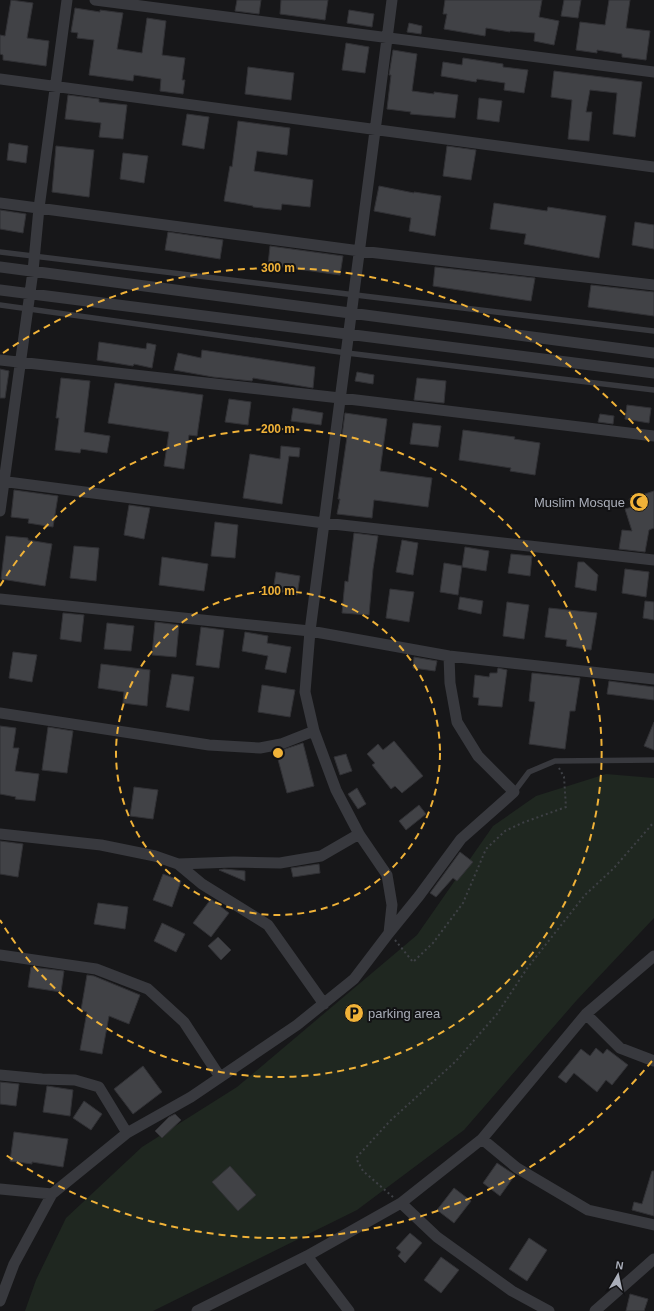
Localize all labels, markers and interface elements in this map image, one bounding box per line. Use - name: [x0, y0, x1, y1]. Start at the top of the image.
- text: 300 m: [261, 261, 295, 275]
- text: 200 m: [261, 422, 295, 436]
- mosque icon: Muslim Mosque: [628, 491, 650, 513]
- place label: Muslim Mosque: [534, 495, 625, 510]
- text: 100 m: [261, 584, 295, 598]
- centre of rings: [271, 746, 285, 760]
- parking icon: parking area: [343, 1002, 365, 1024]
- place label: parking area: [368, 1006, 441, 1021]
- north arrow: [598, 1255, 638, 1295]
- text: N: [615, 1259, 624, 1272]

